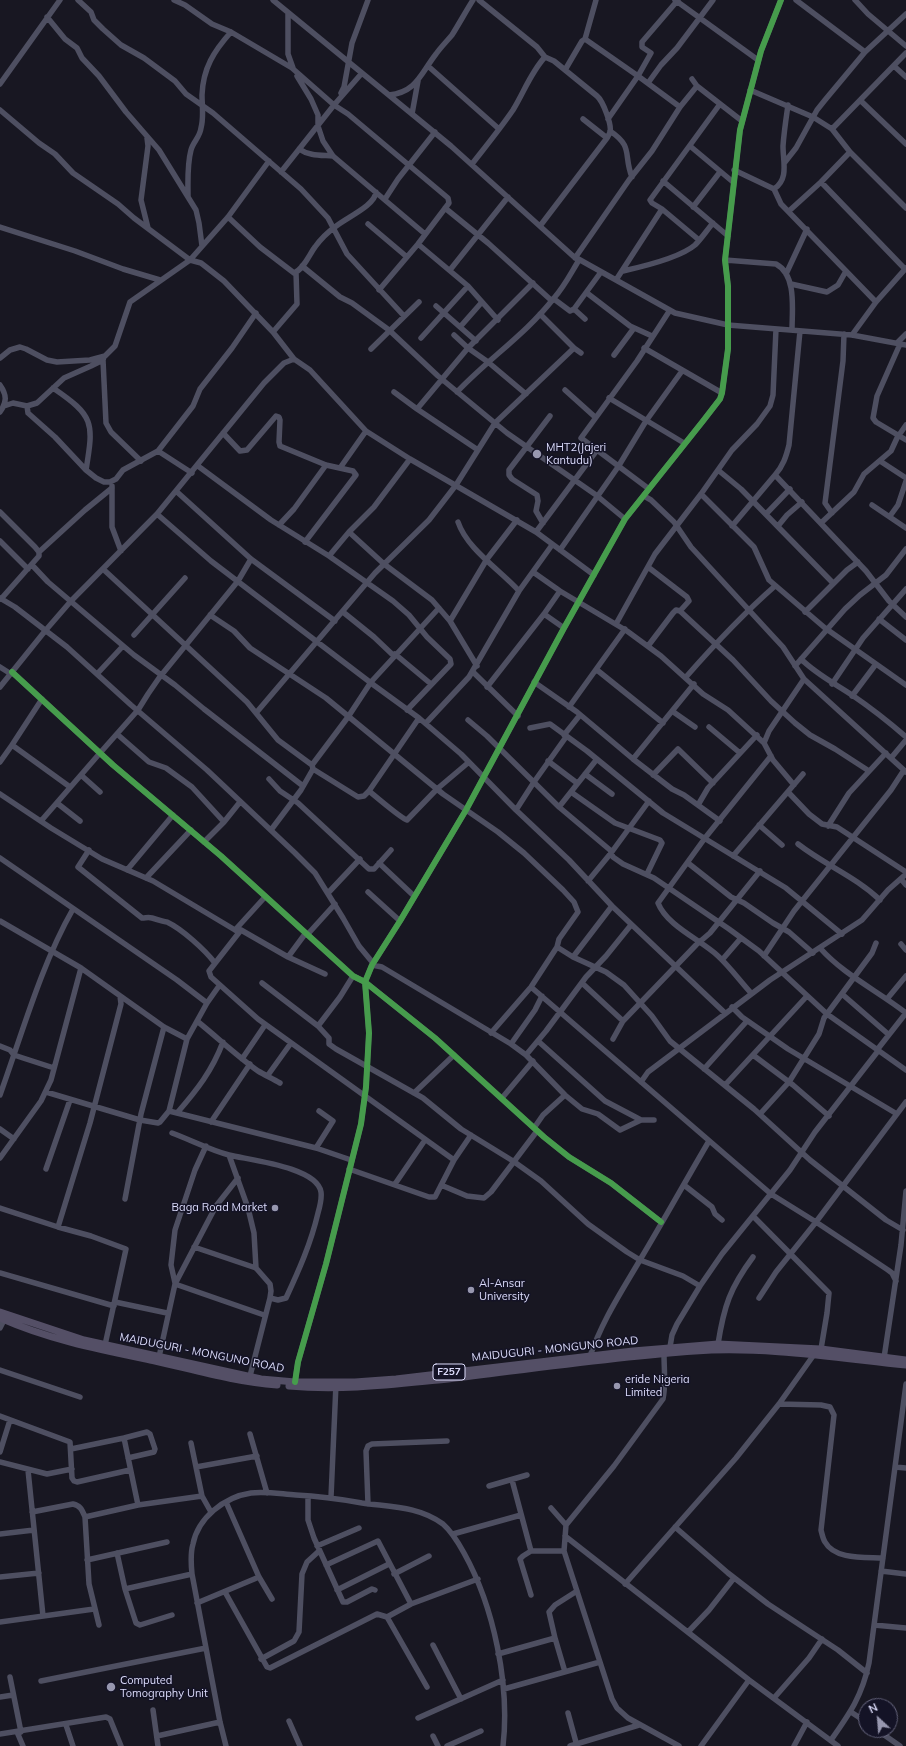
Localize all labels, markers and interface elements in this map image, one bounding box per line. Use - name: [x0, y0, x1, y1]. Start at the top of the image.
- place label: MHT2(Jajeri Kantudu): [546, 441, 606, 467]
- marker: MHT2(Jajeri Kantudu): [531, 448, 543, 460]
- place label: Baga Road Market: [172, 1201, 267, 1215]
- marker: Baga Road Market: [270, 1203, 280, 1213]
- place label: Al-Ansar University: [479, 1277, 530, 1303]
- marker: Al-Ansar University: [466, 1285, 476, 1295]
- street label: MAIDUGURI - MONGUNO ROAD: [118, 1331, 286, 1375]
- street label: MAIDUGURI - MONGUNO ROAD: [471, 1334, 639, 1364]
- road number: F257: [433, 1364, 465, 1380]
- place label: eride Nigeria Limited: [625, 1373, 690, 1399]
- marker: eride Nigeria Limited: [612, 1381, 622, 1391]
- place label: Computed Tomography Unit: [120, 1674, 208, 1700]
- marker: Computed Tomography Unit: [105, 1681, 117, 1693]
- north arrow: [858, 1698, 898, 1738]
- text: N: [866, 1700, 880, 1716]

